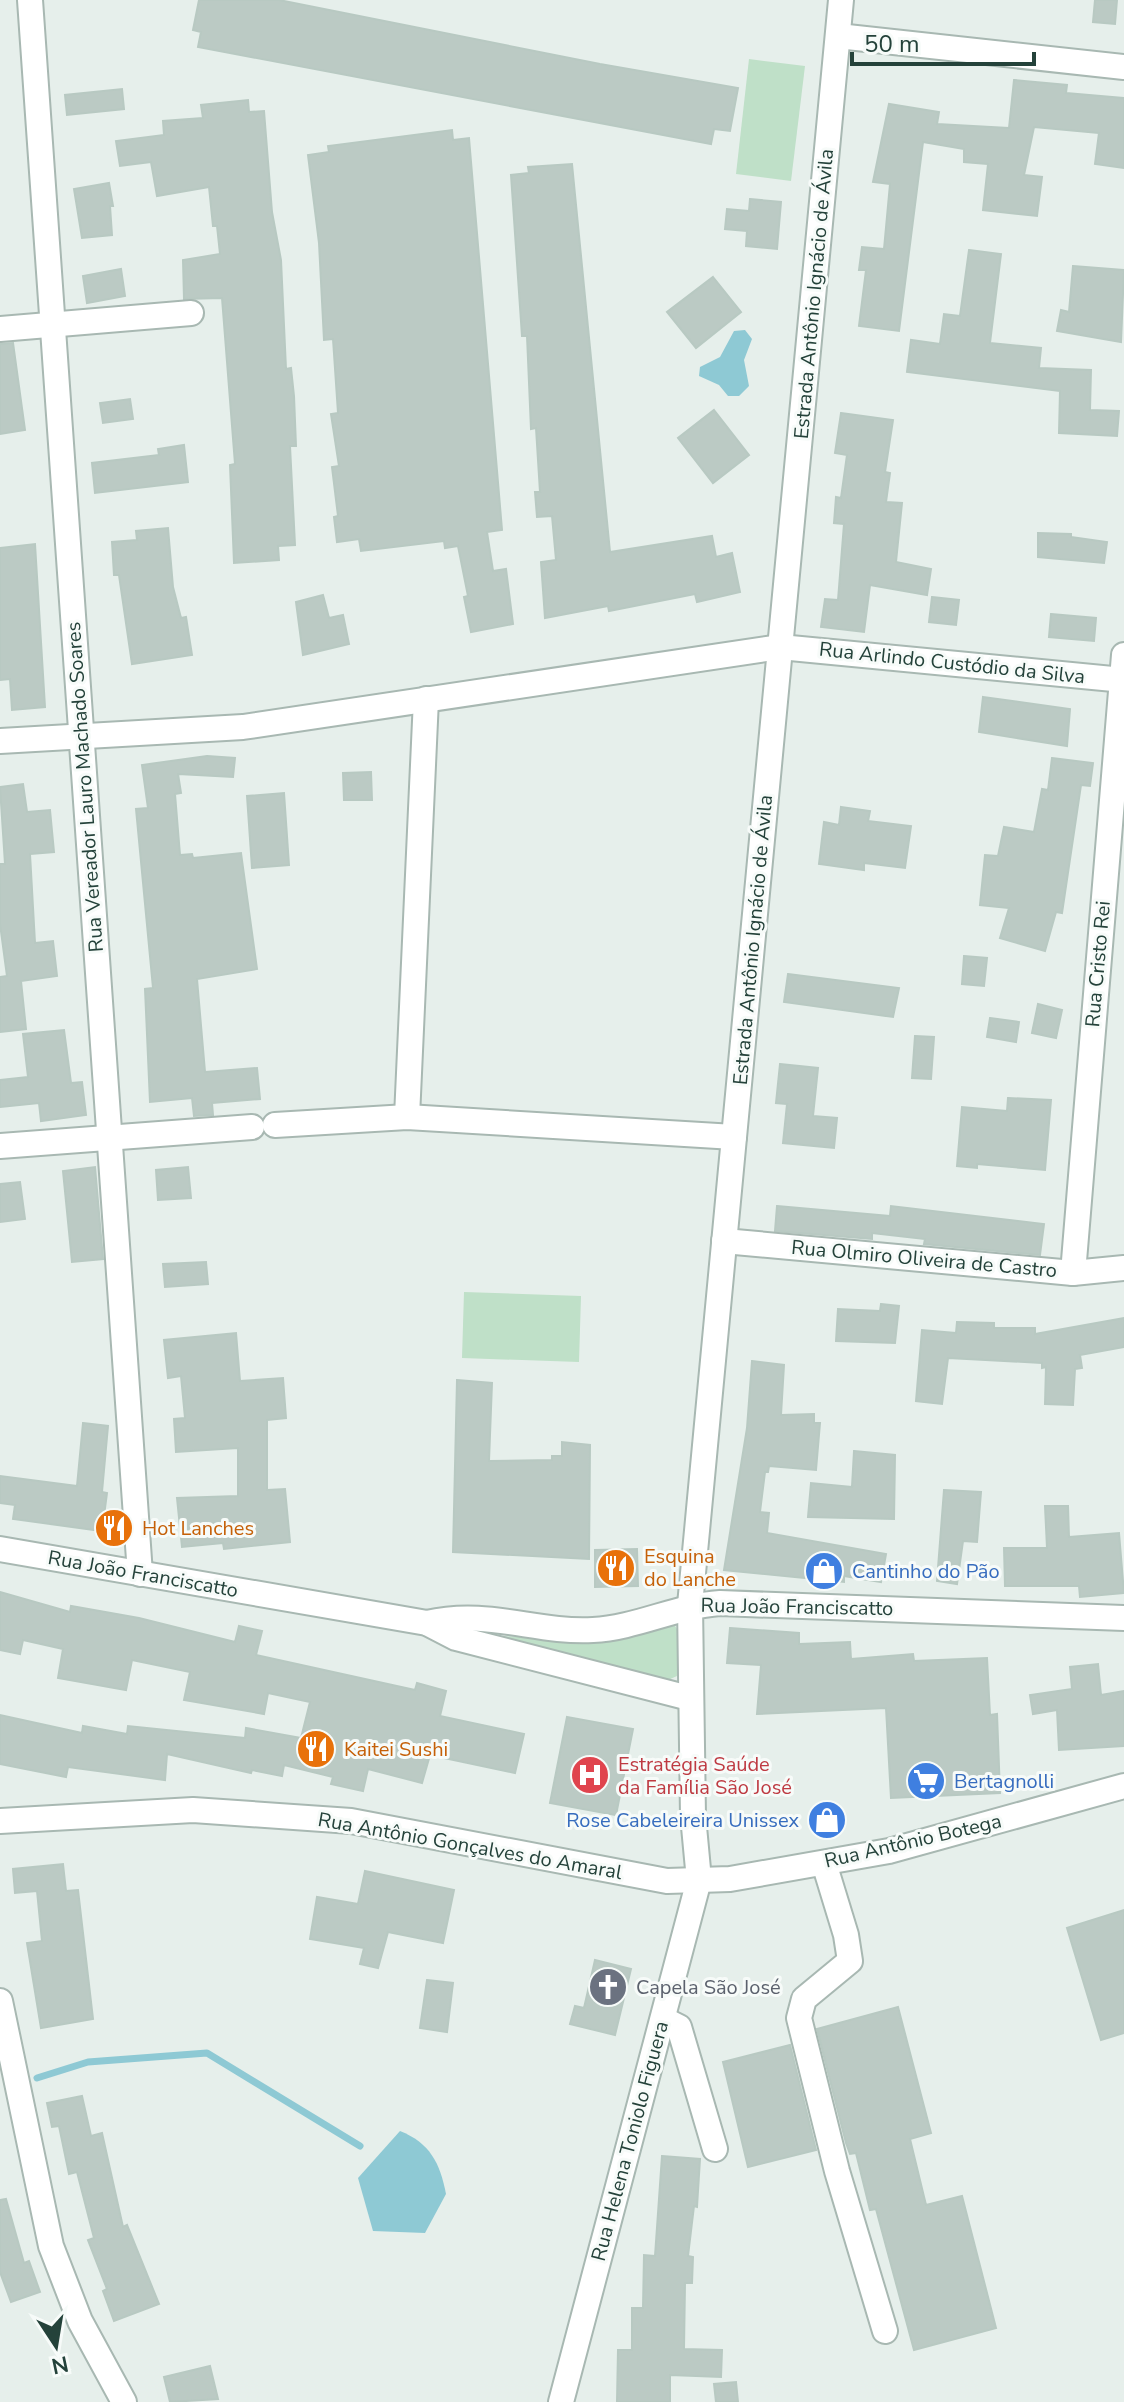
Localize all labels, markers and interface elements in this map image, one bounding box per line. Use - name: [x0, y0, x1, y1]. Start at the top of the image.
- scale bar: [852, 16, 1034, 66]
- text: 50 m: [864, 28, 920, 60]
- street label: Estrada Antônio Ignácio de Ávila: [788, 148, 840, 440]
- street label: Rua Vereador Lauro Machado Soares: [60, 621, 110, 953]
- street label: Rua Arlindo Custódio da Silva: [818, 636, 1086, 690]
- street label: Estrada Antônio Ignácio de Ávila: [727, 794, 779, 1086]
- street label: Rua Cristo Rei: [1079, 900, 1117, 1028]
- street label: Rua Olmiro Oliveira de Castro: [790, 1234, 1058, 1284]
- restaurant icon: Hot Lanches: [93, 1507, 135, 1549]
- place label: Hot Lanches: [142, 1515, 254, 1542]
- place label: Esquina do Lanche: [644, 1543, 736, 1593]
- street label: Rua João Franciscatto: [46, 1544, 240, 1604]
- restaurant icon: Esquina do Lanche: [595, 1547, 637, 1589]
- shop icon: Cantinho do Pão: [803, 1550, 845, 1592]
- place label: Cantinho do Pão: [852, 1558, 1000, 1585]
- street label: Rua João Franciscatto: [700, 1592, 894, 1622]
- restaurant icon: Kaitei Sushi: [295, 1728, 337, 1770]
- place label: Kaitei Sushi: [344, 1736, 448, 1763]
- place label: Estratégia Saúde da Família São José: [618, 1751, 792, 1801]
- hospital icon: Estratégia Saúde da Família São José: [569, 1754, 611, 1796]
- supermarket icon: Bertagnolli: [905, 1760, 947, 1802]
- place label: Bertagnolli: [954, 1768, 1054, 1795]
- shop icon: Rose Cabeleireira Unissex: [806, 1799, 848, 1841]
- street label: Rua Antônio Gonçalves do Amaral: [316, 1806, 624, 1886]
- place label: Rose Cabeleireira Unissex: [566, 1807, 799, 1834]
- street label: Rua Antônio Botega: [822, 1807, 1004, 1875]
- church icon: Capela São José: [587, 1966, 629, 2008]
- place label: Capela São José: [636, 1974, 781, 2001]
- street label: Rua Helena Toniolo Figuera: [585, 2018, 675, 2264]
- north arrow: [16, 2306, 96, 2386]
- text: N: [49, 2348, 71, 2381]

